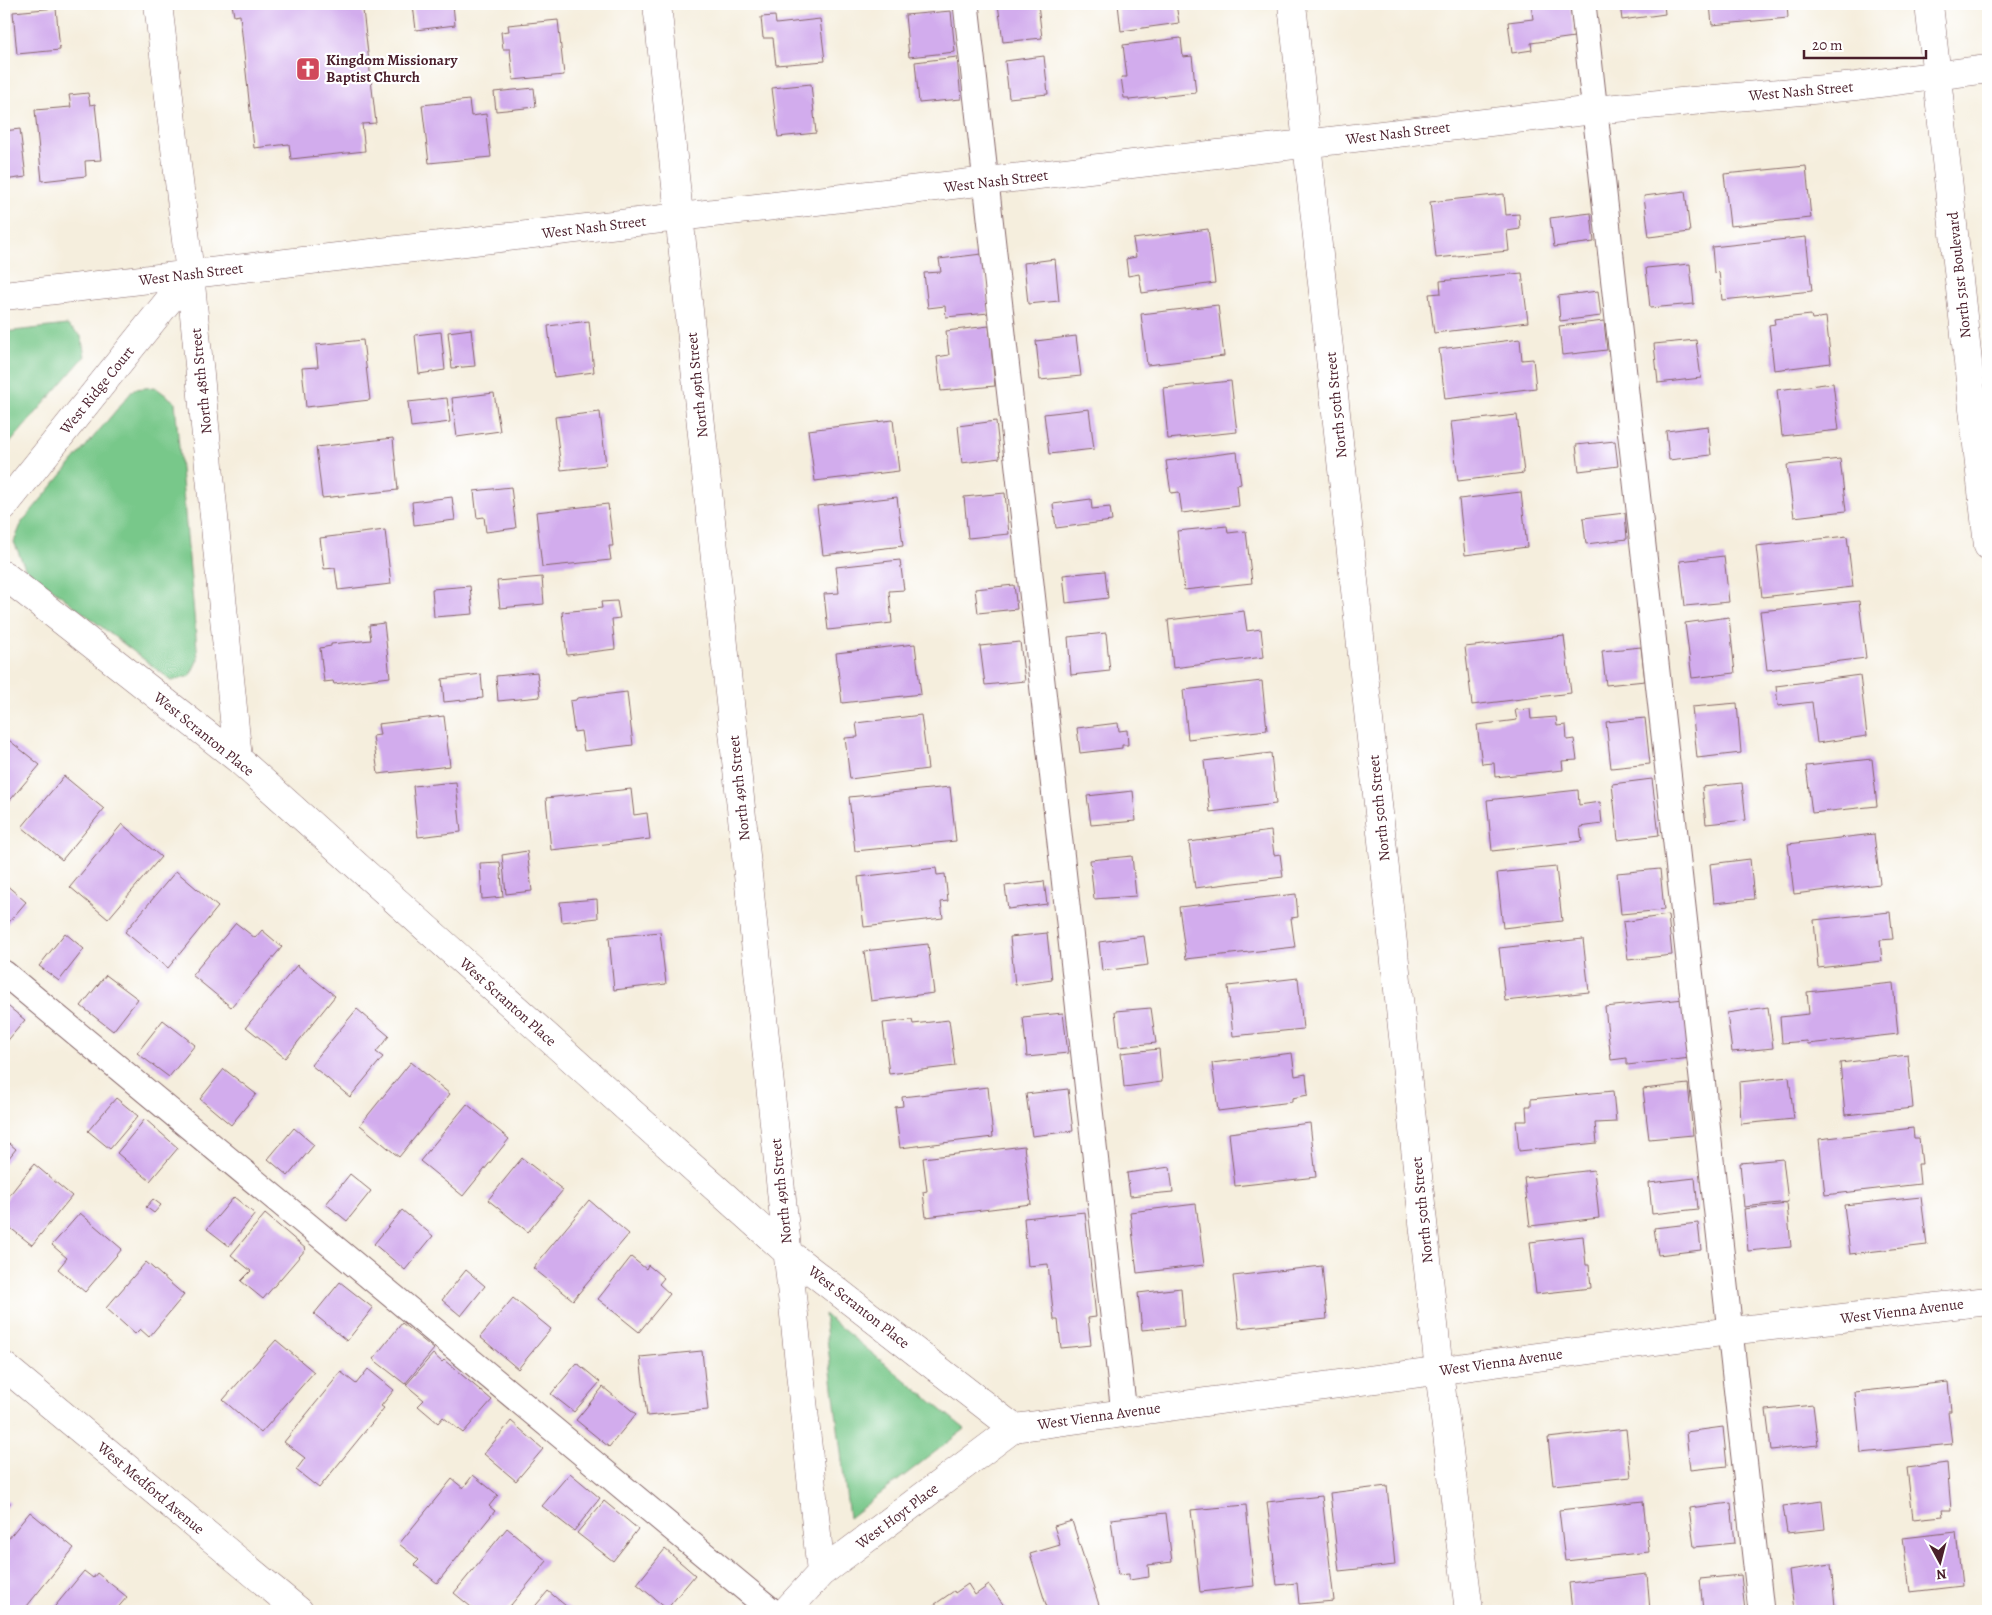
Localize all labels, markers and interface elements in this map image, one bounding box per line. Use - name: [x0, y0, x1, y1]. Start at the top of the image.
- scale bar: [1804, 28, 1927, 60]
- text: 20 m: [1812, 35, 1843, 55]
- place label: Kingdom Missionary Baptist Church: [326, 50, 458, 87]
- church icon: Kingdom Missionary Baptist Church: [295, 56, 321, 82]
- street label: West Nash Street: [1747, 76, 1854, 106]
- street label: West Nash Street: [1344, 117, 1451, 149]
- street label: West Nash Street: [942, 165, 1049, 197]
- street label: North 51st Boulevard: [1942, 210, 1976, 339]
- street label: West Nash Street: [540, 211, 647, 243]
- street label: West Nash Street: [137, 258, 244, 290]
- street label: North 48th Street: [185, 327, 217, 435]
- street label: North 49th Street: [682, 331, 712, 439]
- street label: West Ridge Court: [55, 342, 139, 439]
- street label: North 50th Street: [1320, 351, 1352, 459]
- street label: West Scranton Place: [149, 687, 259, 781]
- street label: North 49th Street: [724, 734, 754, 842]
- street label: North 50th Street: [1363, 754, 1395, 862]
- street label: West Scranton Place: [455, 953, 561, 1051]
- street label: North 49th Street: [766, 1137, 796, 1245]
- street label: North 50th Street: [1406, 1156, 1438, 1264]
- street label: West Scranton Place: [803, 1260, 914, 1353]
- street label: West Vienna Avenue: [1838, 1293, 1965, 1329]
- street label: West Vienna Avenue: [1437, 1343, 1564, 1381]
- street label: West Vienna Avenue: [1035, 1397, 1162, 1435]
- street label: West Medford Avenue: [92, 1437, 209, 1539]
- street label: West Hoyt Place: [851, 1478, 942, 1554]
- north arrow: [1914, 1538, 1964, 1588]
- text: N: [1935, 1564, 1948, 1584]

